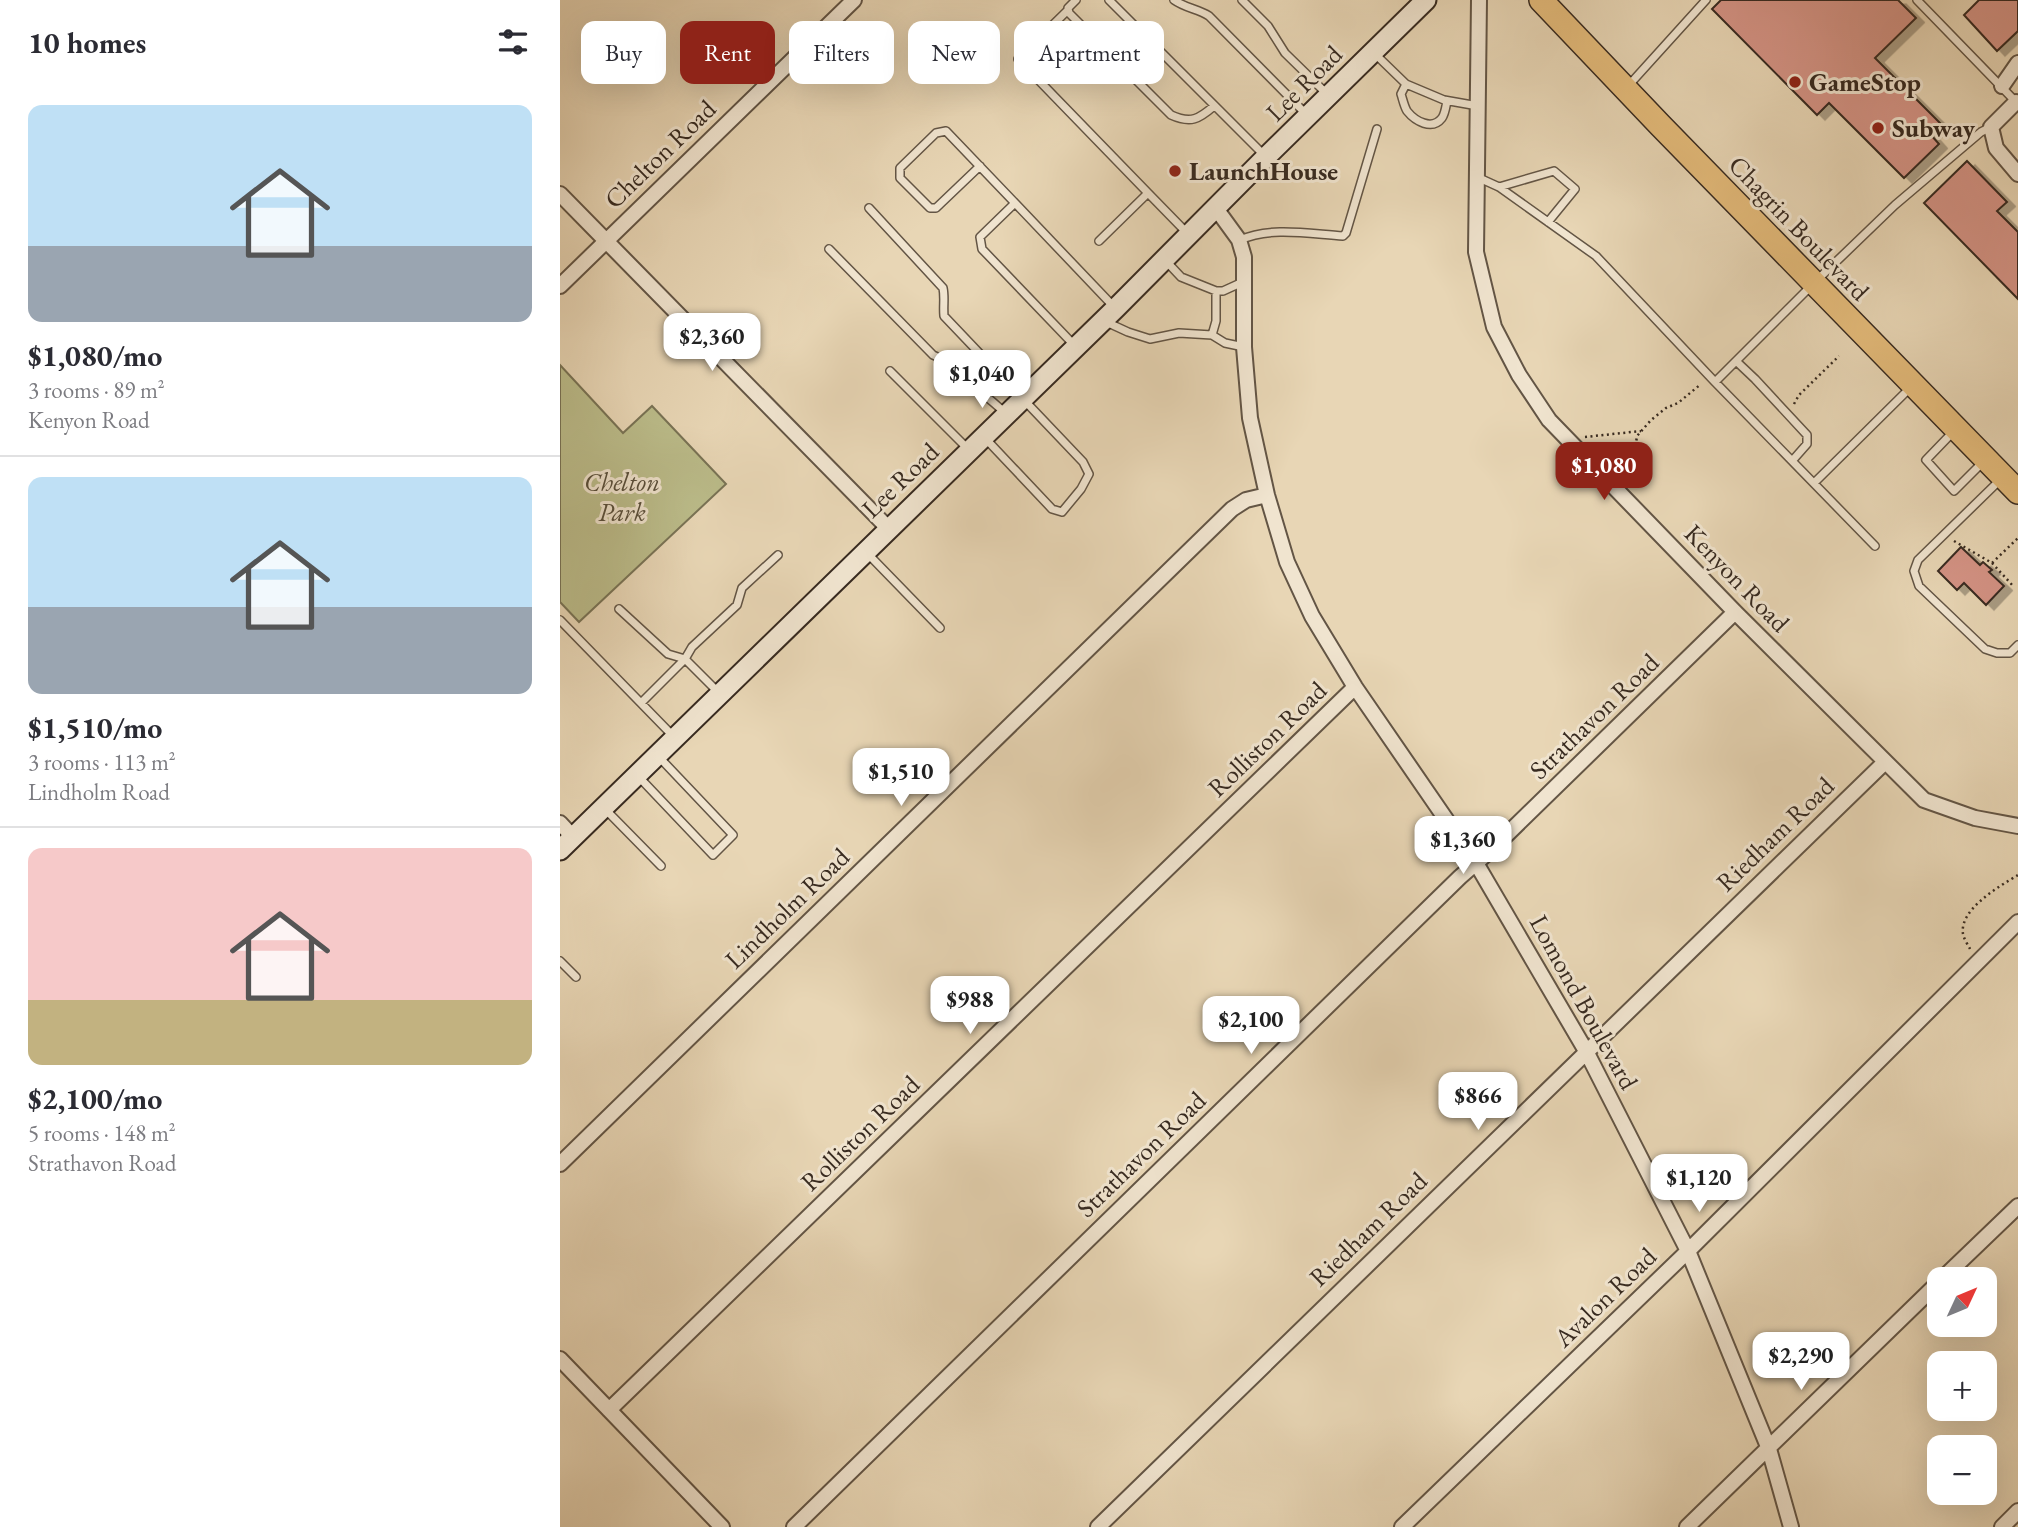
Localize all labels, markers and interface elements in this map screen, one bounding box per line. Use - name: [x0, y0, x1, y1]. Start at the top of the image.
- chip: Buy: [581, 21, 666, 84]
- chip: Rent: [680, 21, 775, 84]
- chip: Filters: [789, 21, 894, 84]
- chip: New: [908, 21, 1000, 84]
- chip: Apartment: [1014, 21, 1164, 84]
- text: 10 homes: [28, 23, 146, 62]
- icon: filters: [494, 23, 532, 61]
- street label: Lee Road: [1258, 37, 1350, 129]
- place label: GameStop: [1809, 65, 1921, 99]
- marker: GameStop: [1787, 74, 1803, 90]
- street label: Chelton Road: [597, 92, 724, 216]
- place label: Subway: [1892, 111, 1976, 145]
- marker: Subway: [1870, 120, 1886, 136]
- street label: Chagrin Boulevard: [1721, 148, 1877, 308]
- icon: home: [217, 150, 343, 276]
- place label: LaunchHouse: [1189, 154, 1338, 188]
- marker: LaunchHouse: [1167, 163, 1183, 179]
- pin: $2,360: [655, 314, 769, 373]
- text: $2,360: [680, 321, 744, 351]
- text: $1,080/mo: [28, 336, 162, 375]
- pin: $1,040: [925, 350, 1039, 410]
- text: $1,040: [950, 358, 1014, 388]
- text: 3 rooms · 89 m²: [28, 375, 165, 405]
- text: Kenyon Road: [28, 405, 150, 435]
- street label: Lee Road: [854, 434, 947, 525]
- pin: $1,080: [1547, 442, 1661, 502]
- text: $1,080: [1572, 450, 1636, 480]
- park label: Chelton Park: [584, 465, 660, 529]
- street label: Kenyon Road: [1677, 517, 1798, 640]
- icon: home: [217, 522, 343, 648]
- street label: Strathavon Road: [1522, 645, 1667, 786]
- street label: Rolliston Road: [1200, 673, 1334, 804]
- text: $1,510/mo: [28, 708, 162, 747]
- text: 3 rooms · 113 m²: [28, 747, 176, 777]
- pin: $1,510: [844, 748, 958, 808]
- text: $1,510: [869, 756, 933, 786]
- street label: Riedham Road: [1709, 769, 1842, 899]
- text: Lindholm Road: [28, 777, 170, 807]
- pin: $1,360: [1406, 816, 1520, 876]
- text: $1,360: [1431, 824, 1495, 854]
- street label: Lindholm Road: [717, 839, 857, 976]
- icon: home: [217, 893, 343, 1019]
- street label: Lomond Boulevard: [1522, 909, 1646, 1096]
- pin: $988: [929, 976, 1011, 1036]
- text: $988: [946, 984, 994, 1014]
- pin: $2,100: [1194, 996, 1308, 1056]
- text: $2,100: [1219, 1004, 1283, 1034]
- street label: Rolliston Road: [793, 1067, 927, 1198]
- pin: $866: [1437, 1072, 1519, 1132]
- text: $2,100/mo: [28, 1079, 162, 1118]
- text: $866: [1454, 1080, 1502, 1110]
- street label: Strathavon Road: [1069, 1083, 1214, 1224]
- text: 5 rooms · 148 m²: [28, 1118, 176, 1148]
- text: Strathavon Road: [28, 1148, 176, 1178]
- pin: $1,120: [1642, 1154, 1756, 1214]
- text: $1,120: [1667, 1162, 1731, 1192]
- street label: Riedham Road: [1302, 1164, 1435, 1294]
- street label: Avalon Road: [1546, 1239, 1664, 1355]
- north arrow: [1927, 1267, 1997, 1337]
- map controls: [1927, 1267, 1997, 1505]
- pin: $2,290: [1744, 1332, 1858, 1392]
- text: $2,290: [1769, 1340, 1833, 1370]
- button: +: [1927, 1351, 1997, 1421]
- button: −: [1927, 1435, 1997, 1505]

